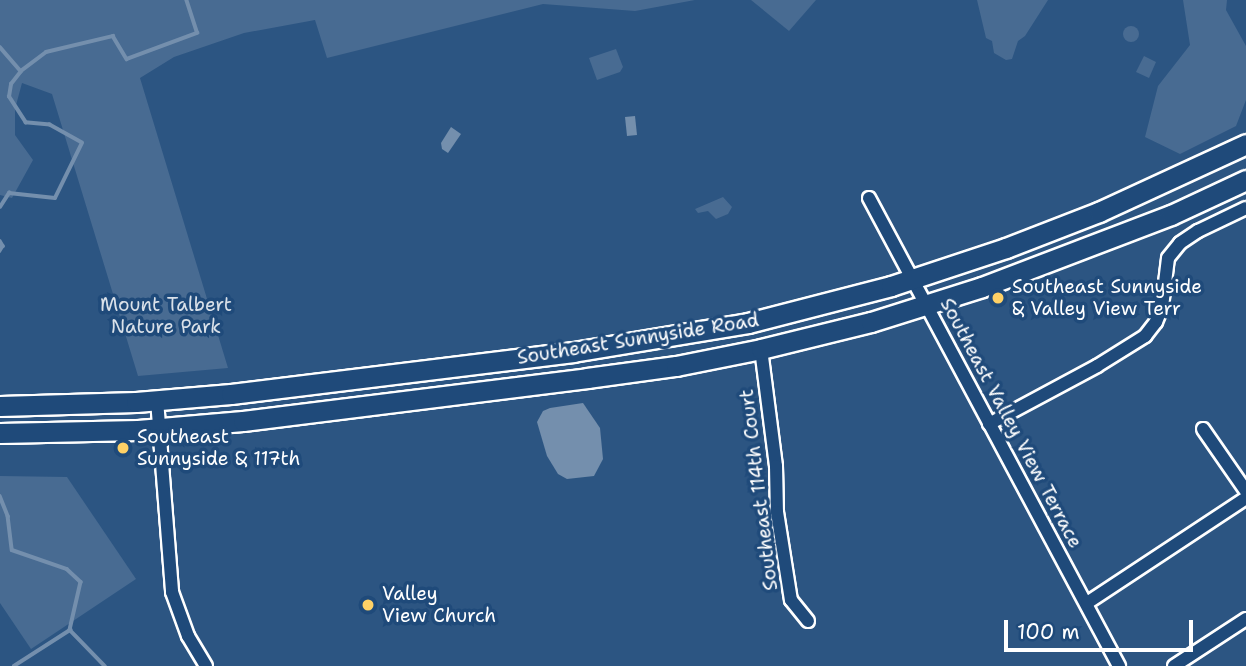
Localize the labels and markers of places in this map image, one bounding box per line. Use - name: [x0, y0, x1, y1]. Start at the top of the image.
- place label: Southeast Sunnyside & Valley View Terr: [1012, 276, 1202, 320]
- marker: Southeast Sunnyside & Valley View Terr: [990, 290, 1006, 306]
- place label: Southeast Sunnyside & 117th: [137, 426, 300, 470]
- marker: Southeast Sunnyside & 117th: [115, 440, 131, 456]
- place label: Valley View Church: [382, 583, 496, 627]
- marker: Valley View Church: [360, 597, 376, 613]

